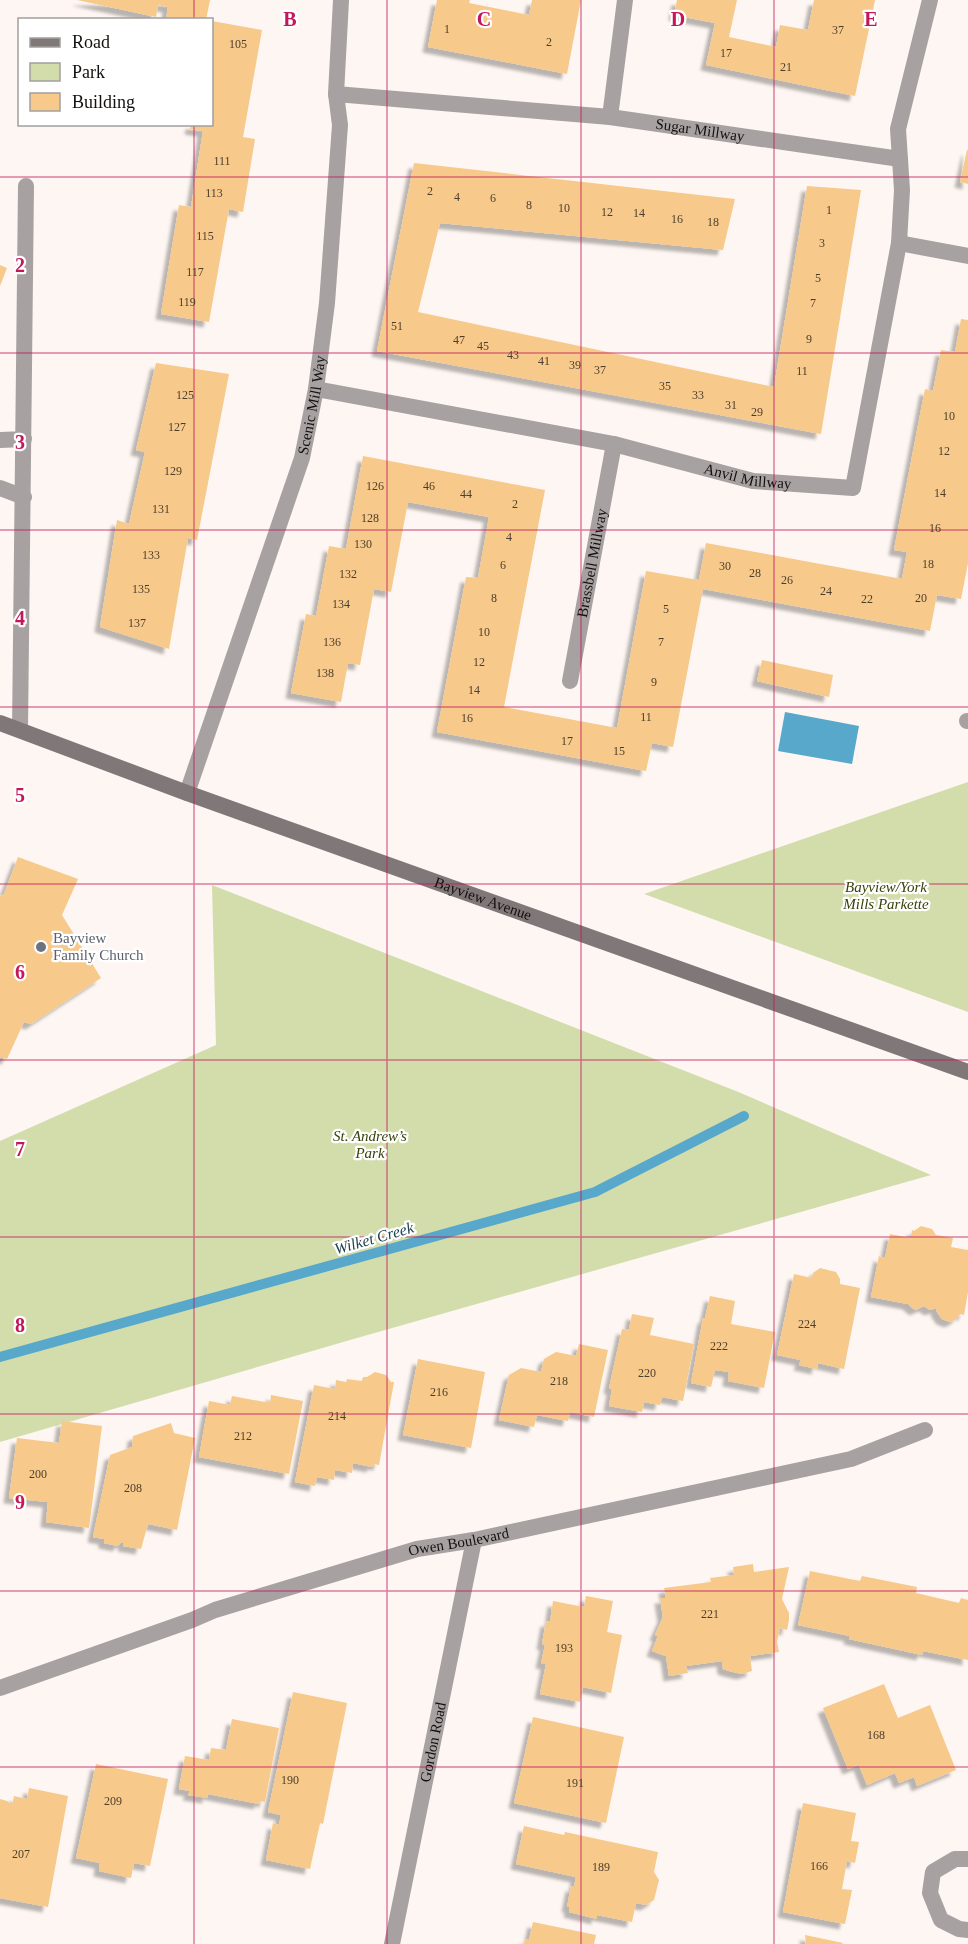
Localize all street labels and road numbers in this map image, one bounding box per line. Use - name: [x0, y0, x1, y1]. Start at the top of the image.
- street label: Sugar Millway: [655, 116, 746, 144]
- street label: Scenic Mill Way: [295, 354, 328, 456]
- street label: Anvil Millway: [702, 460, 792, 492]
- street label: Brassbell Millway: [574, 507, 610, 619]
- street label: Bayview Avenue: [432, 874, 534, 924]
- street label: Owen Boulevard: [406, 1525, 511, 1559]
- street label: Gordon Road: [417, 1700, 449, 1784]

